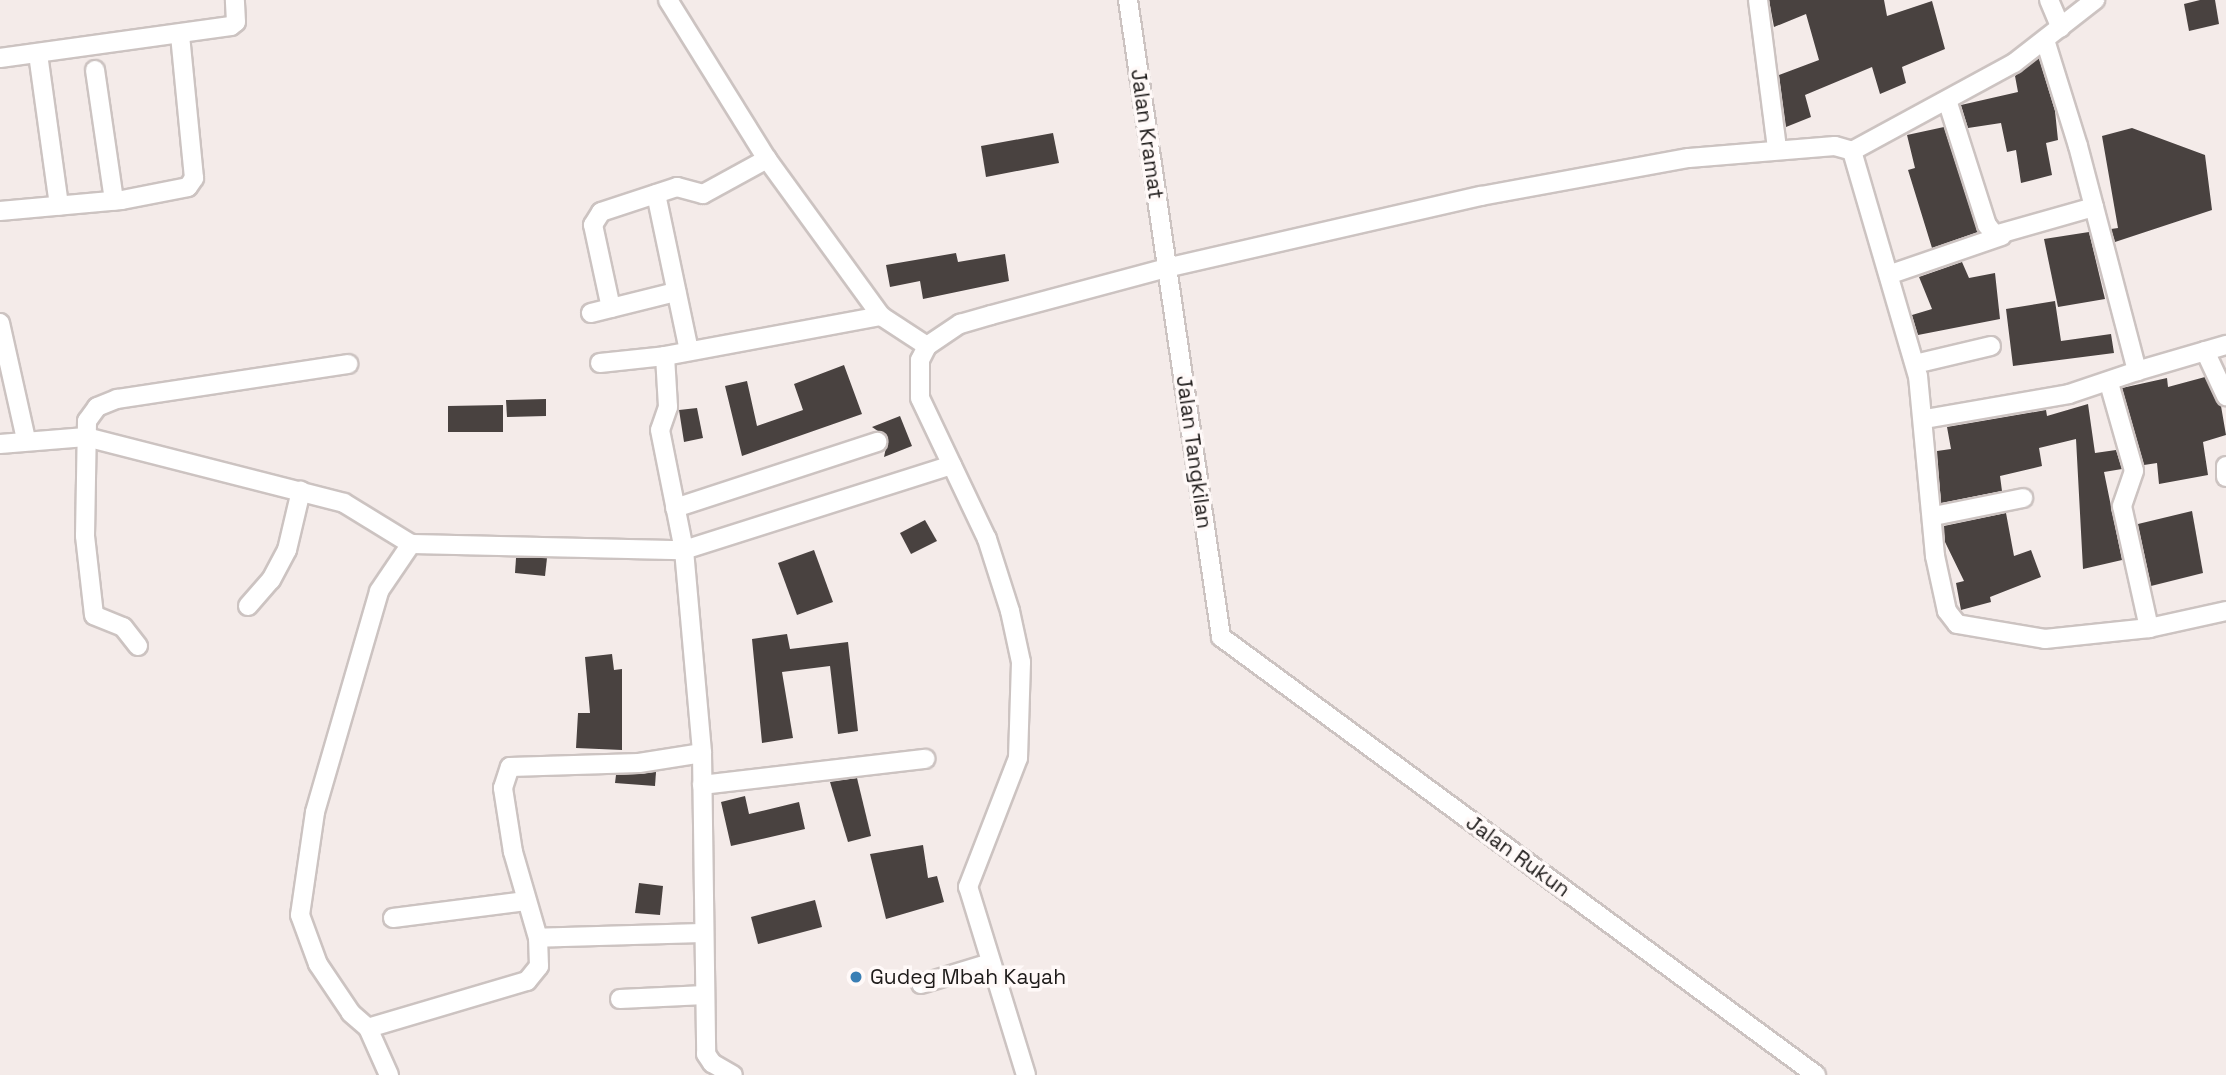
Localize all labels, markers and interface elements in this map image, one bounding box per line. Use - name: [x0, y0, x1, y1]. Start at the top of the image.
- street label: Jalan Kramat: [1125, 67, 1169, 201]
- street label: Jalan Tangkilan: [1171, 374, 1217, 530]
- street label: Jalan Rukun: [1461, 810, 1575, 902]
- place label: Gudeg Mbah Kayah: [870, 964, 1066, 990]
- marker: Gudeg Mbah Kayah: [848, 969, 864, 985]

